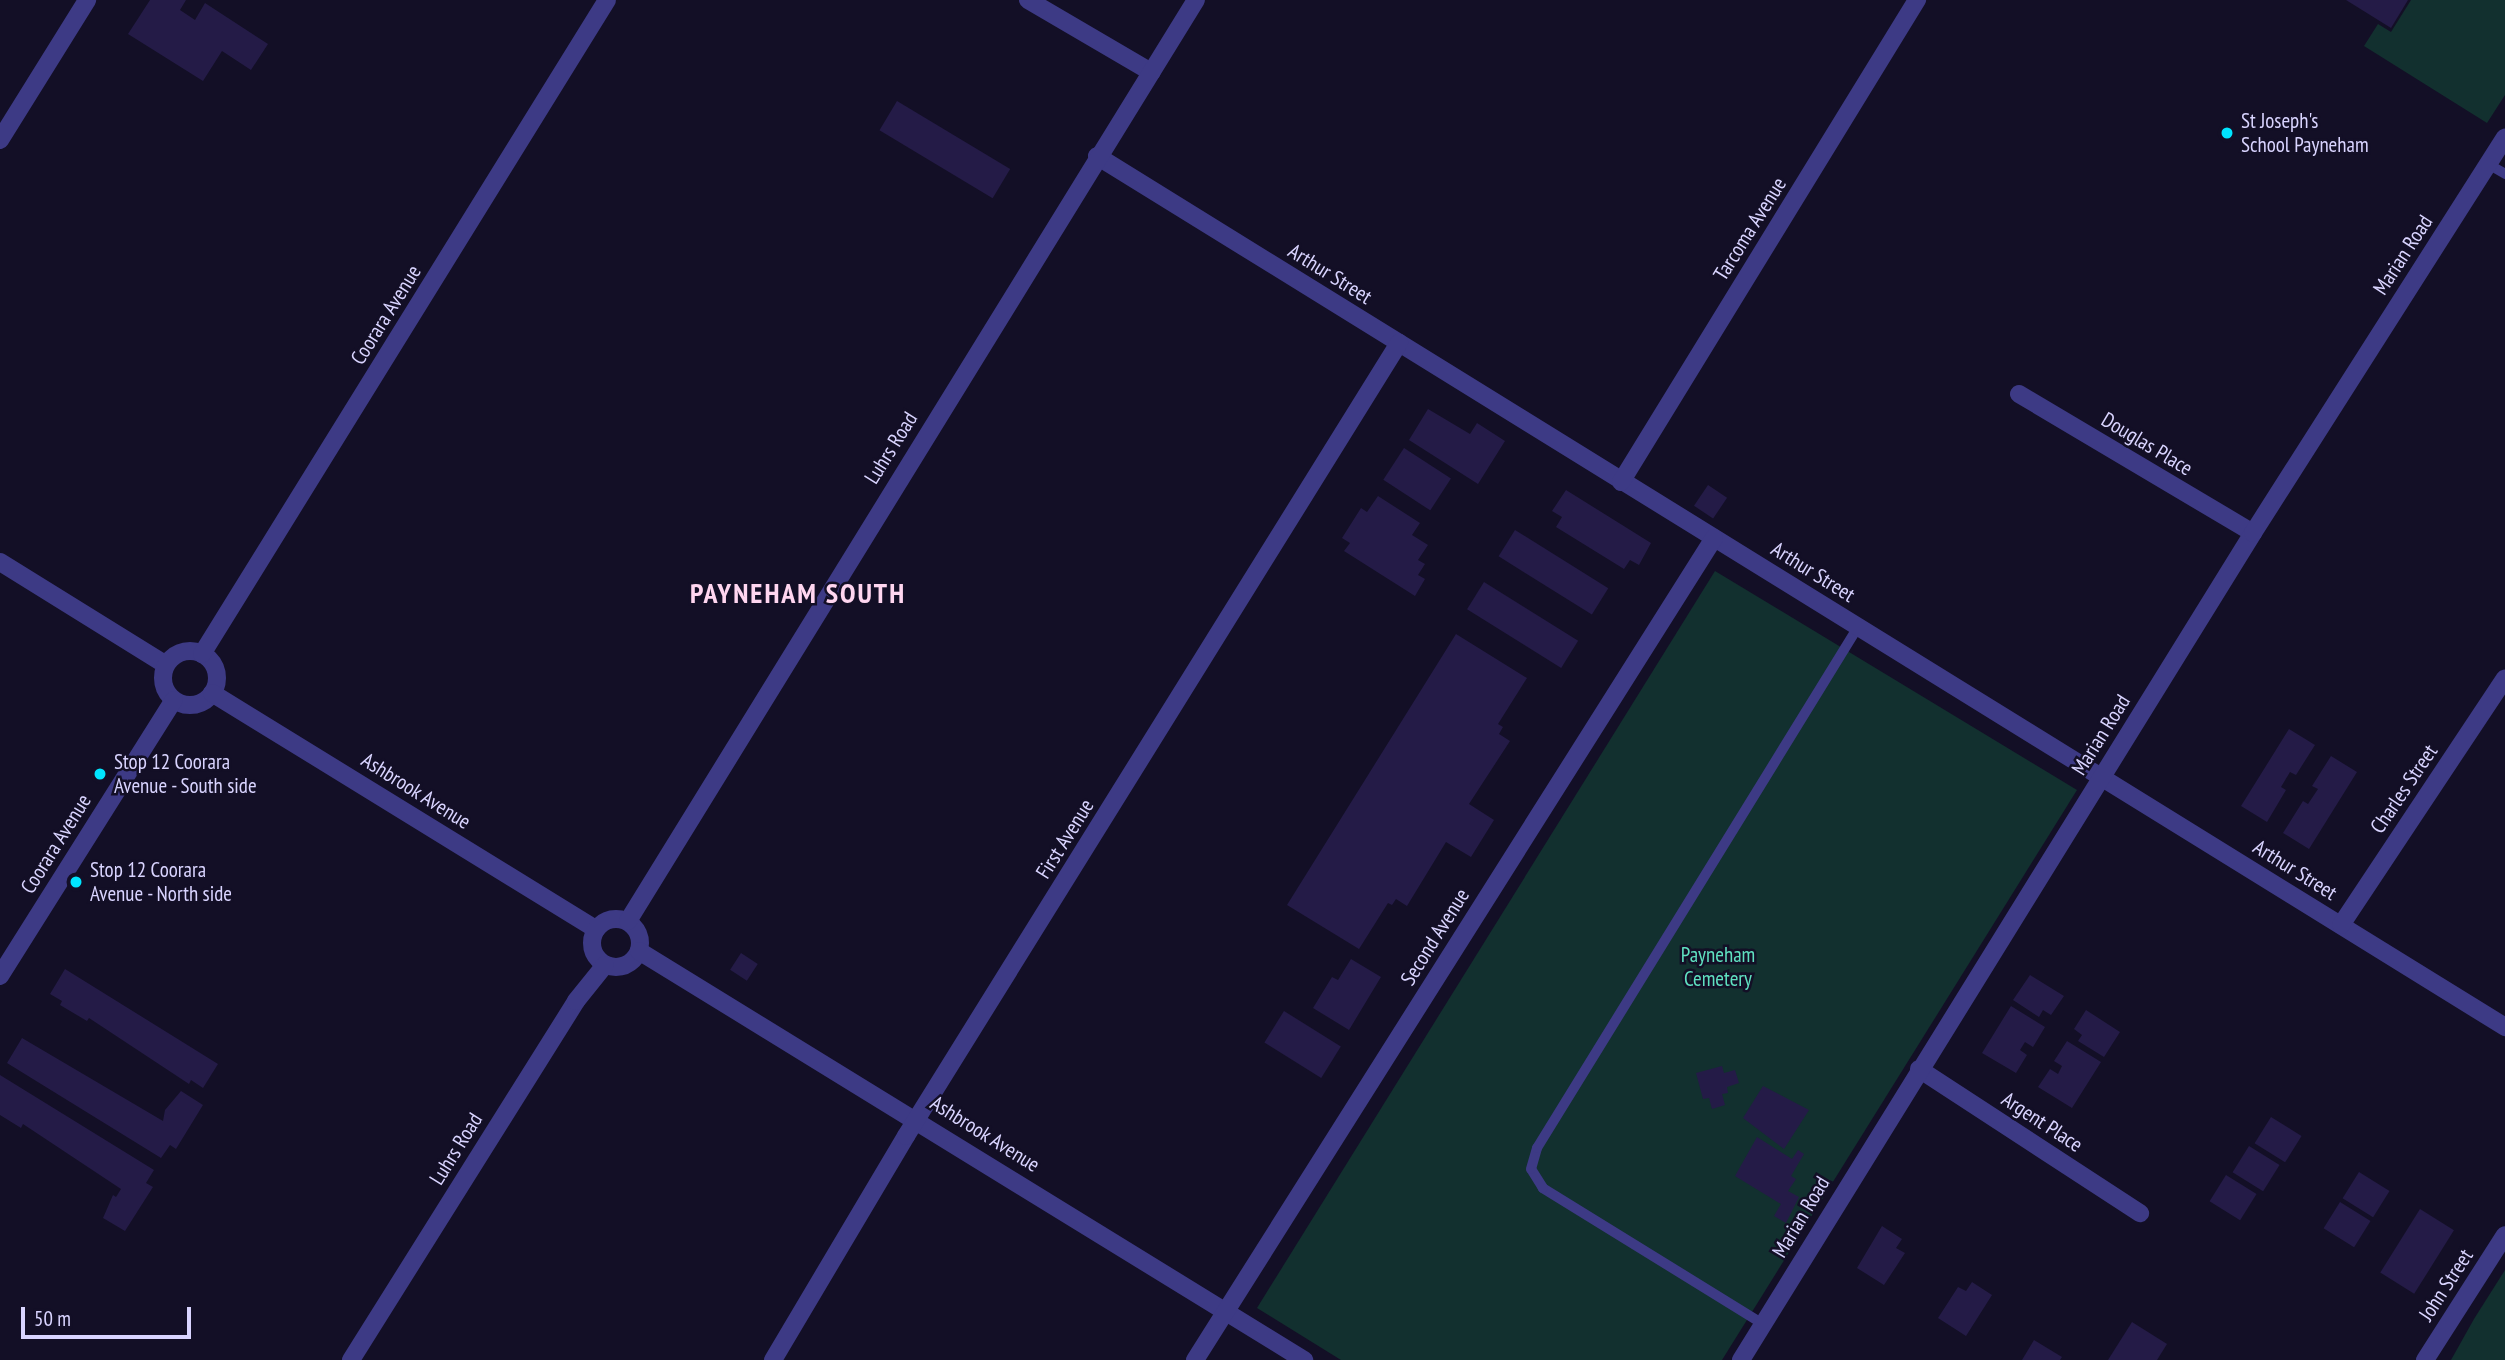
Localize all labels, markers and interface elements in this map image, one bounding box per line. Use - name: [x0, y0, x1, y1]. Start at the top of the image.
- place label: St Joseph's School Payneham: [2241, 108, 2369, 158]
- marker: St Joseph's School Payneham: [2219, 125, 2235, 141]
- street label: Tarcoma Avenue: [1708, 172, 1792, 286]
- street label: Marian Road: [2368, 210, 2438, 300]
- street label: Arthur Street: [1283, 238, 1377, 310]
- street label: Coorara Avenue: [345, 260, 427, 370]
- street label: Luhrs Road: [859, 407, 923, 489]
- street label: Douglas Place: [2097, 407, 2197, 481]
- street label: Arthur Street: [1766, 536, 1860, 608]
- district label: PAYNEHAM SOUTH: [692, 576, 904, 610]
- street label: Marian Road: [2066, 690, 2136, 780]
- street label: Charles Street: [2365, 740, 2443, 838]
- street label: Ashbrook Avenue: [356, 747, 476, 835]
- place label: Stop 12 Coorara Avenue - South side: [114, 749, 258, 799]
- marker: Stop 12 Coorara Avenue - South side: [92, 766, 108, 782]
- street label: Coorara Avenue: [15, 789, 97, 899]
- street label: First Avenue: [1031, 794, 1099, 884]
- street label: Arthur Street: [2248, 834, 2342, 906]
- place label: Stop 12 Coorara Avenue - North side: [90, 857, 234, 907]
- marker: Stop 12 Coorara Avenue - North side: [68, 874, 84, 890]
- street label: Second Avenue: [1395, 884, 1475, 990]
- park label: Payneham Cemetery: [1681, 942, 1755, 992]
- street label: Argent Place: [1997, 1087, 2087, 1157]
- street label: Ashbrook Avenue: [925, 1090, 1045, 1178]
- street label: Luhrs Road: [424, 1108, 488, 1190]
- street label: Marian Road: [1767, 1172, 1835, 1262]
- street label: John Street: [2414, 1244, 2478, 1326]
- scale bar: [24, 1294, 194, 1338]
- text: 50 m: [34, 1305, 71, 1332]

